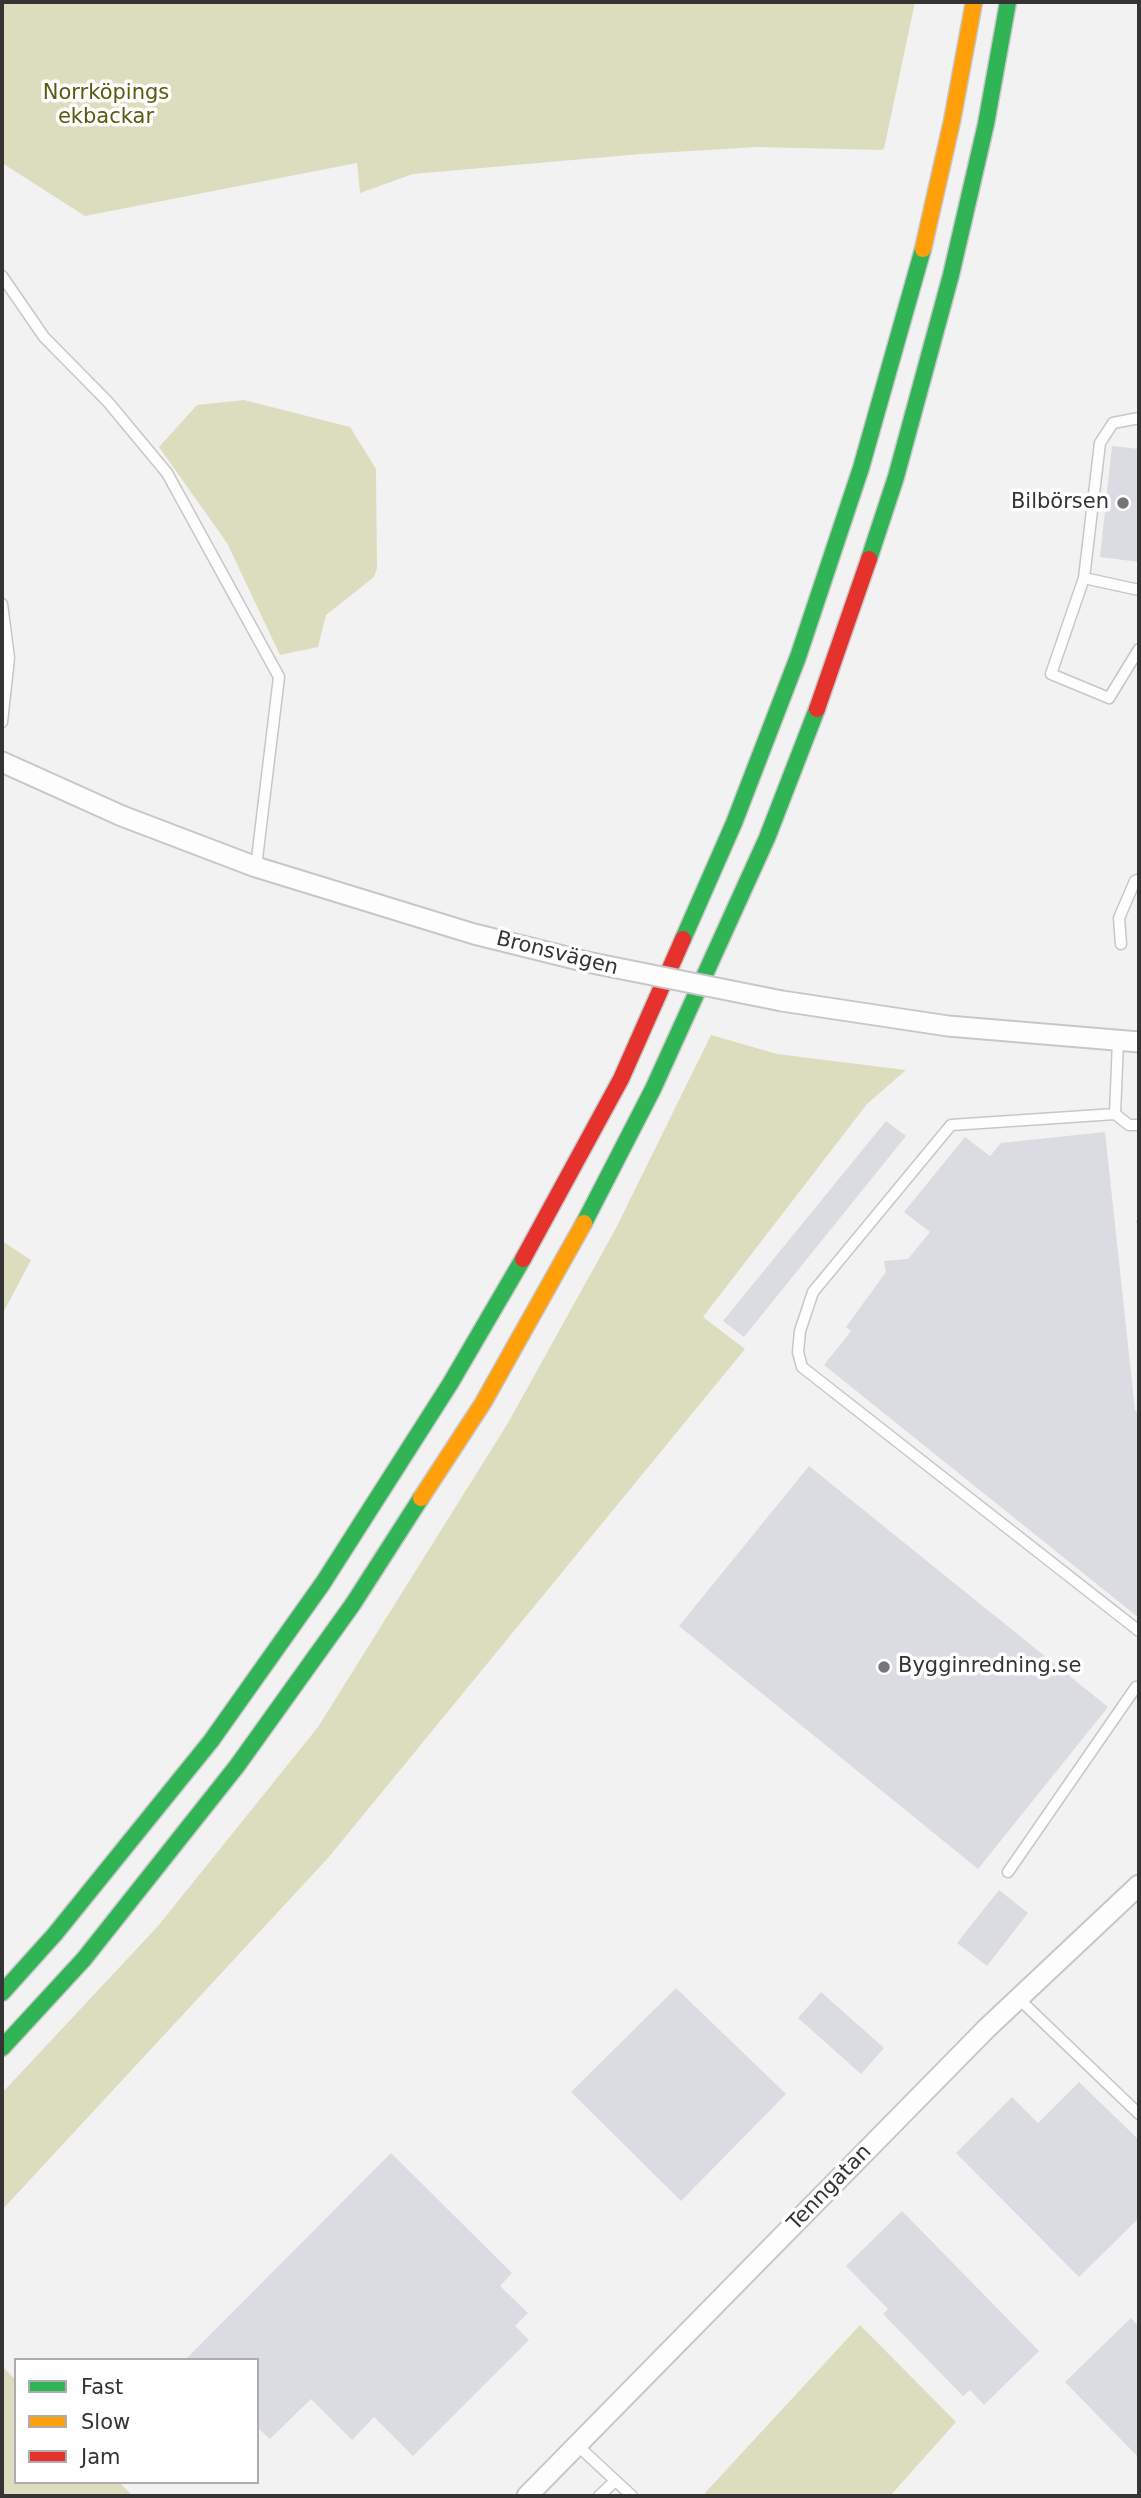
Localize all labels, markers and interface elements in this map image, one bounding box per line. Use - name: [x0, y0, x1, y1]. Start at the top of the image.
- park label: Norrköpings ekbackar: [43, 81, 169, 131]
- place label: Bilbörsen: [1011, 490, 1109, 516]
- marker: Bilbörsen: [1115, 495, 1131, 511]
- street label: Bronsvägen: [494, 927, 620, 981]
- place label: Bygginredning.se: [898, 1654, 1081, 1680]
- marker: Bygginredning.se: [876, 1659, 892, 1675]
- street label: Tenngatan: [783, 2140, 877, 2236]
- legend: [14, 2358, 259, 2484]
- text: Fast: [81, 2375, 123, 2399]
- text: Slow: [81, 2410, 130, 2434]
- text: Jam: [81, 2445, 121, 2469]

